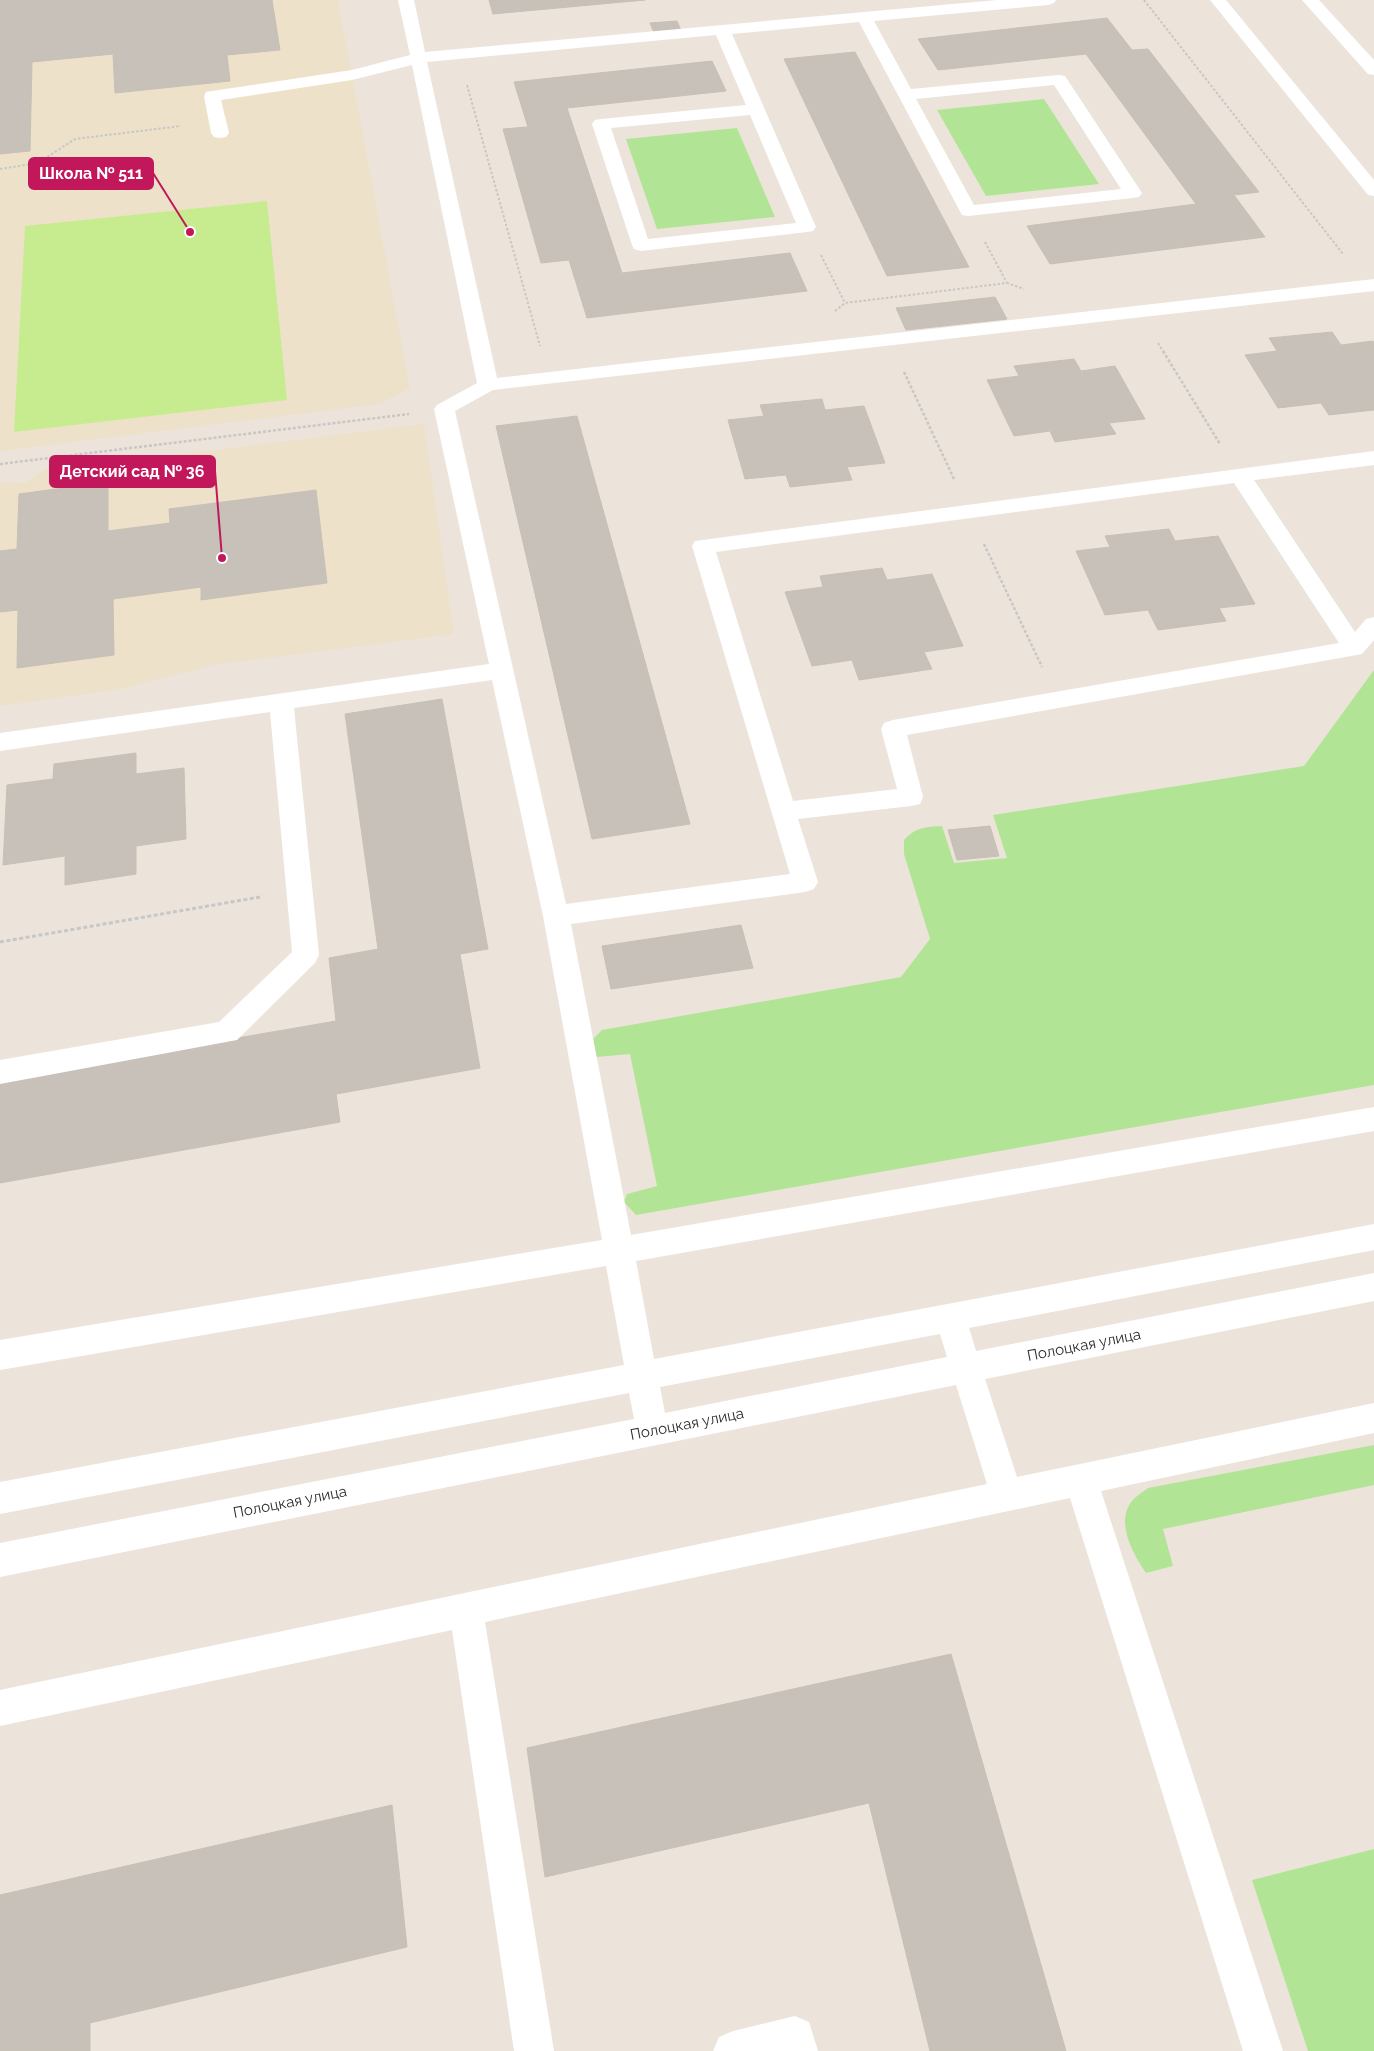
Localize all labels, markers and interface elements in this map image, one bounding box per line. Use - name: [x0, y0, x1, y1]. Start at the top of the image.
- callout: Школа № 511: [29, 158, 153, 189]
- text: Школа № 511: [39, 164, 143, 183]
- callout: Детский сад № 36: [50, 456, 215, 487]
- text: Детский сад № 36: [60, 462, 205, 481]
- street label: Полоцкая улица: [1026, 1325, 1142, 1365]
- street label: Полоцкая улица: [629, 1404, 745, 1444]
- street label: Полоцкая улица: [232, 1482, 348, 1522]

